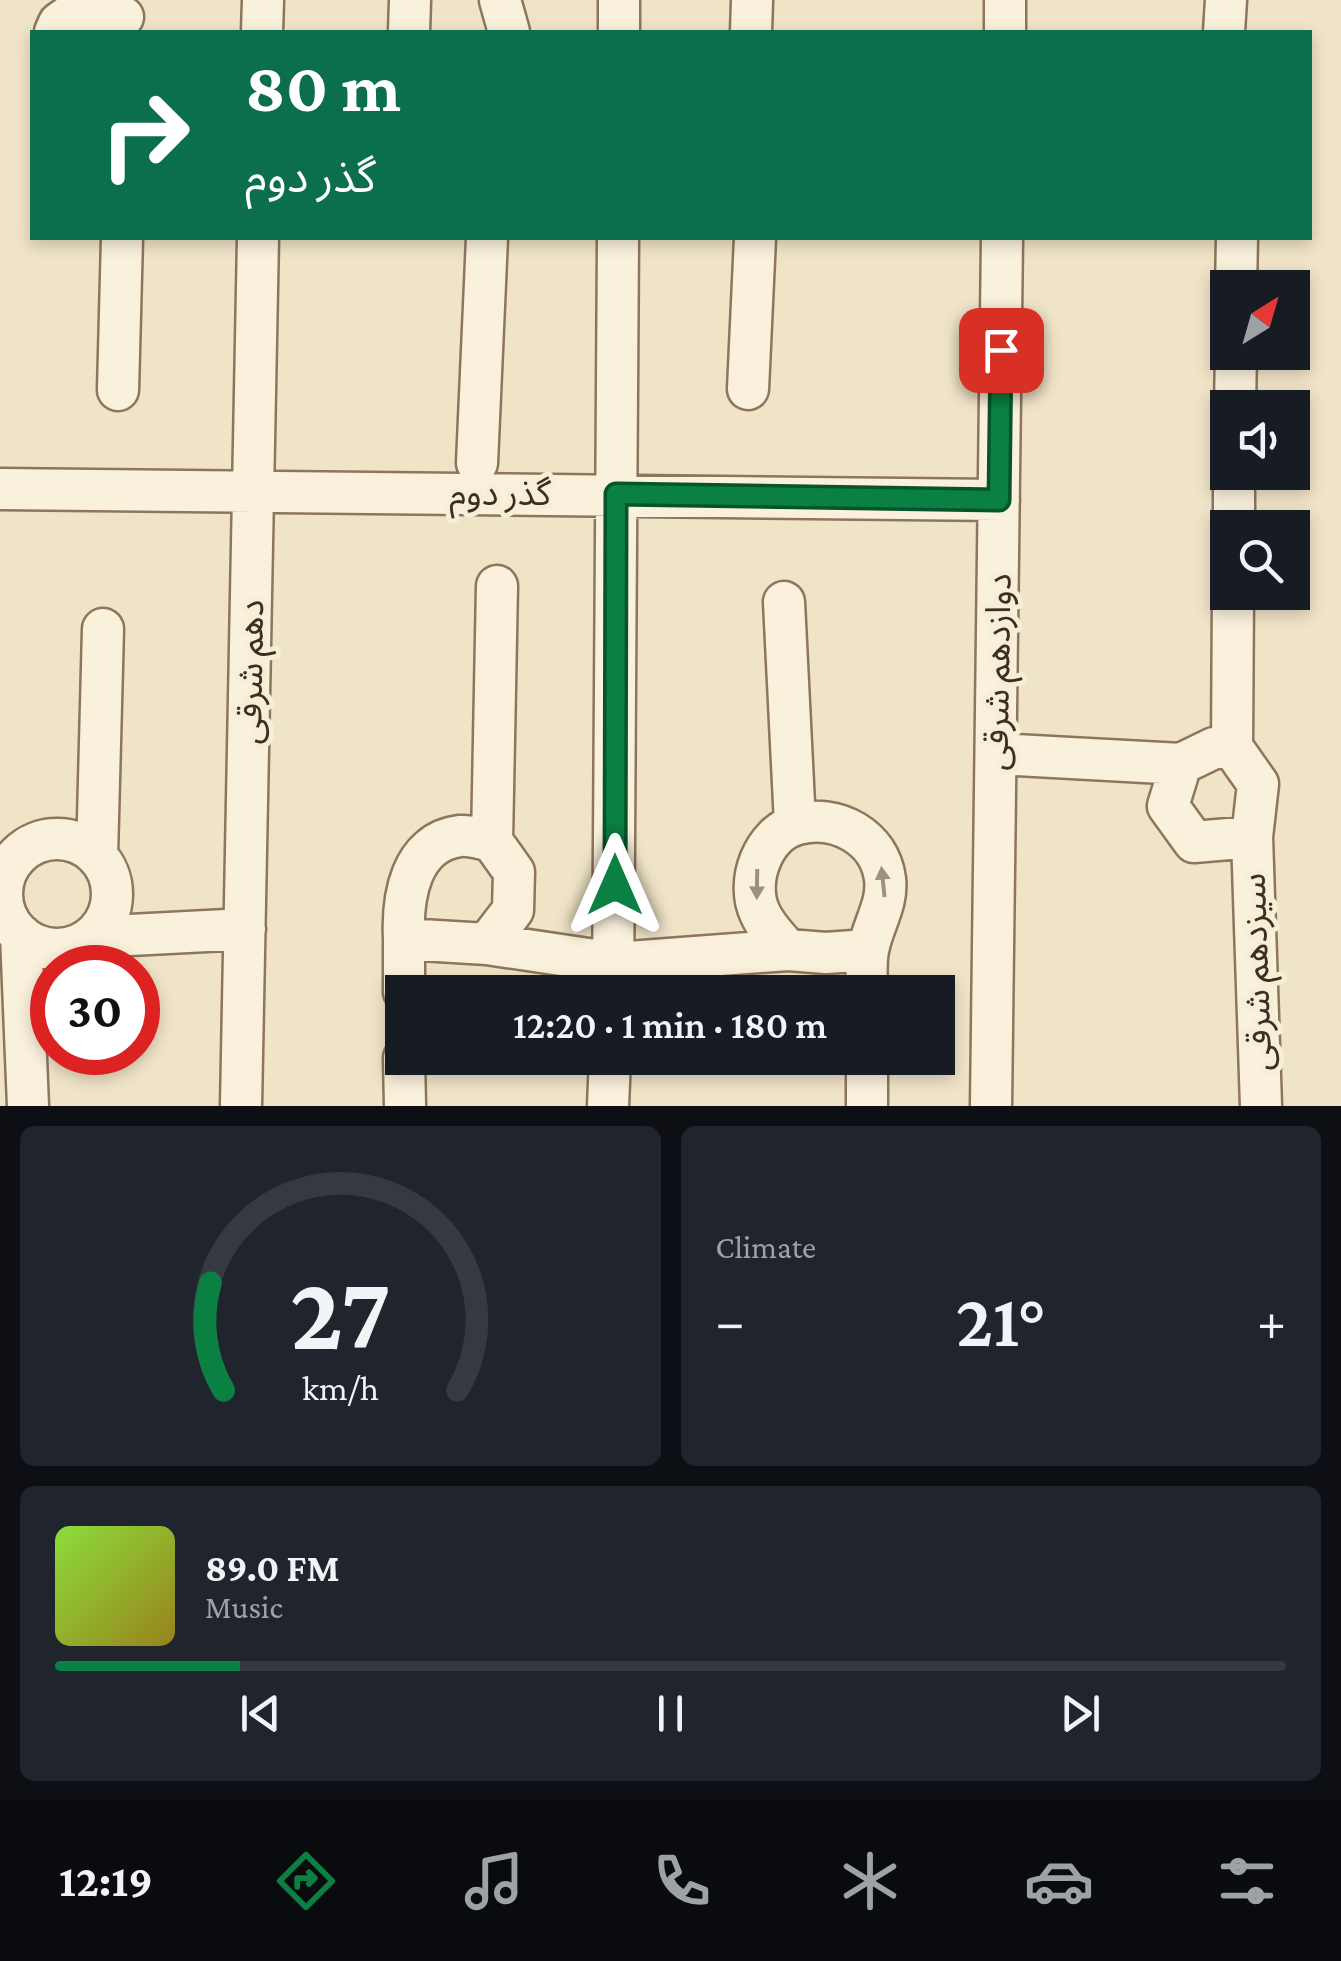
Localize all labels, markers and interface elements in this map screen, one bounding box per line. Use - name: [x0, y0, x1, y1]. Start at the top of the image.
- text: 80 m: [245, 48, 401, 126]
- icon: right: [80, 70, 210, 200]
- text: گذر دوم: [245, 152, 376, 202]
- north arrow: [1210, 270, 1310, 370]
- map controls: [1210, 270, 1310, 610]
- pin: [959, 308, 1044, 393]
- icon: arrive: [974, 323, 1029, 378]
- button: sound: [1210, 390, 1310, 490]
- street label: گذر دوم: [449, 474, 551, 519]
- button: search: [1210, 510, 1310, 610]
- street label: دوازدهم شرقی: [976, 573, 1026, 771]
- street label: دهم شرقی: [230, 599, 278, 745]
- position arrow: [563, 833, 667, 937]
- one-way arrow: [875, 866, 891, 897]
- one-way arrow: [748, 869, 764, 901]
- street label: سیزدهم شرقی: [1234, 872, 1286, 1072]
- speed limit sign: 30: [30, 945, 160, 1075]
- text: 12:20 · 1 min · 180 m: [513, 1004, 827, 1046]
- text: Climate: [716, 1229, 816, 1265]
- text: 27: [290, 1255, 391, 1370]
- text: 21°: [956, 1279, 1046, 1362]
- text: −: [716, 1291, 745, 1352]
- text: +: [1257, 1291, 1286, 1352]
- text: km/h: [302, 1368, 379, 1408]
- text: 89.0 FM: [205, 1547, 340, 1589]
- text: Music: [205, 1589, 283, 1625]
- icon: previous: [233, 1686, 288, 1741]
- icon: pause: [643, 1686, 698, 1741]
- icon: next: [1053, 1686, 1108, 1741]
- icon: directions: [271, 1846, 341, 1916]
- icon: music: [459, 1846, 529, 1916]
- icon: phone: [647, 1846, 717, 1916]
- icon: climate: [835, 1846, 905, 1916]
- icon: car: [1024, 1846, 1094, 1916]
- icon: filters: [1212, 1846, 1282, 1916]
- text: 12:19: [59, 1856, 153, 1906]

